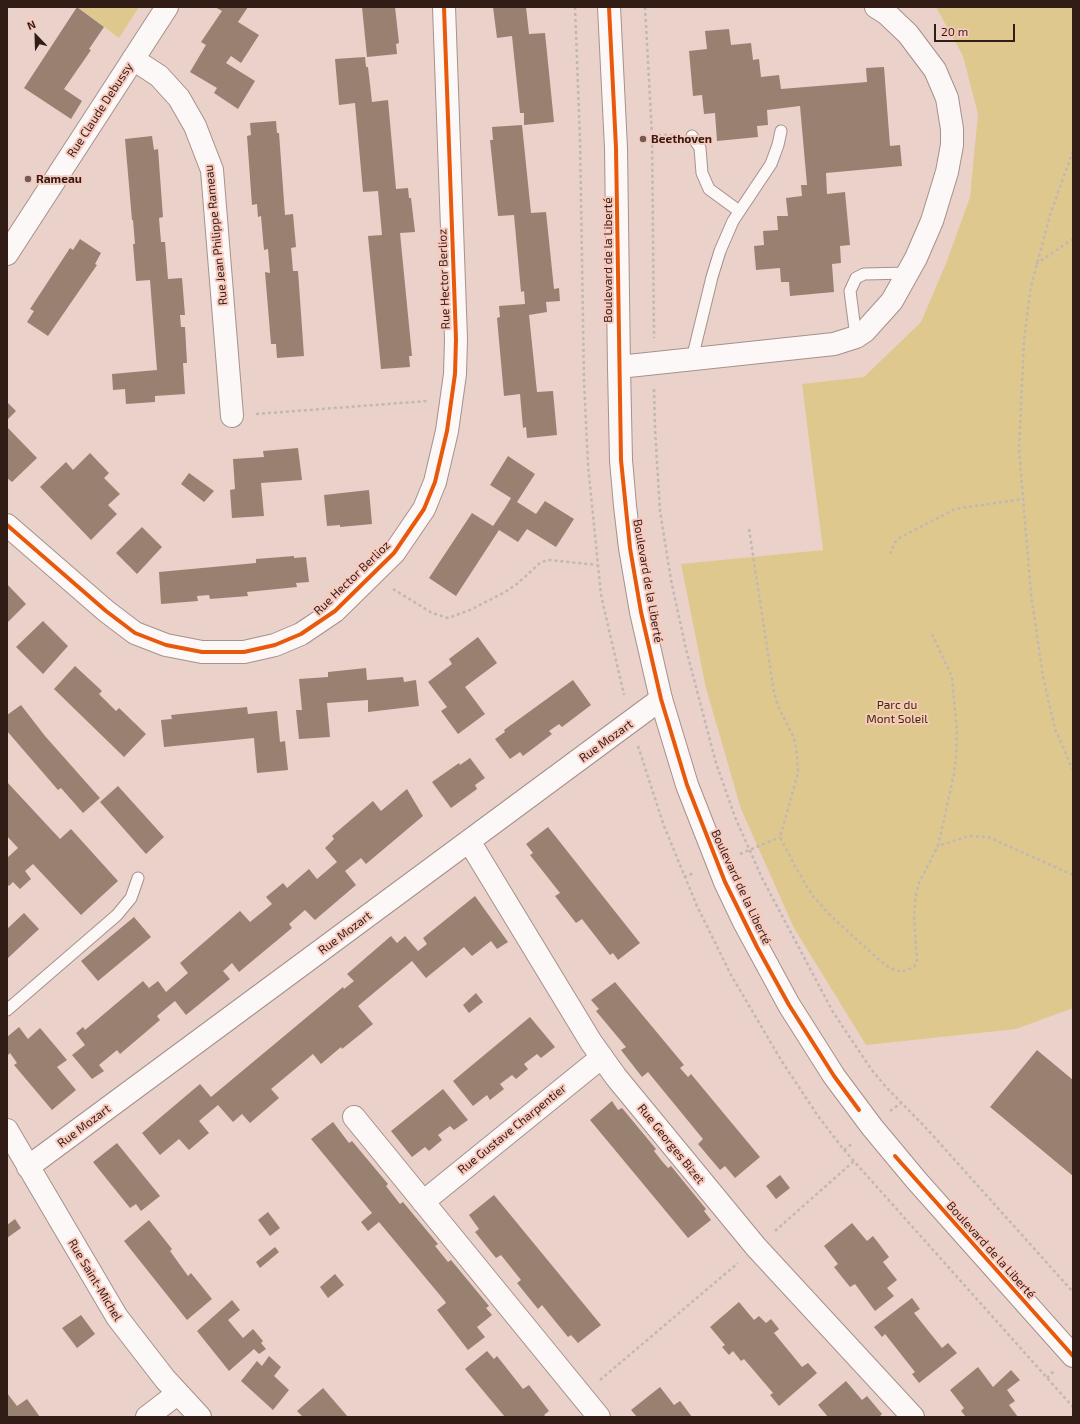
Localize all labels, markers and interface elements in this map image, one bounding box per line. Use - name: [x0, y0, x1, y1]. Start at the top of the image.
- north arrow: [16, 16, 56, 56]
- scale bar: [936, 16, 1017, 42]
- text: N: [25, 17, 37, 32]
- text: 20 m: [941, 24, 968, 38]
- street label: Rue Claude Debussy: [64, 60, 136, 160]
- place label: Beethoven: [651, 132, 712, 146]
- marker: Beethoven: [638, 134, 648, 144]
- street label: Rue Jean Philippe Rameau: [201, 164, 231, 306]
- place label: Rameau: [36, 172, 82, 186]
- marker: Rameau: [23, 174, 33, 184]
- street label: Boulevard de la Liberté: [601, 197, 615, 323]
- street label: Rue Hector Berlioz: [435, 228, 453, 330]
- street label: Boulevard de la Liberté: [630, 518, 666, 644]
- street label: Rue Hector Berlioz: [311, 538, 393, 618]
- park label: Parc du Mont Soleil: [866, 698, 928, 726]
- street label: Rue Mozart: [576, 717, 636, 765]
- street label: Boulevard de la Liberté: [708, 827, 774, 947]
- street label: Rue Mozart: [316, 908, 374, 958]
- street label: Rue Gustave Charpentier: [455, 1081, 569, 1177]
- street label: Rue Mozart: [55, 1101, 113, 1151]
- street label: Rue Georges Bizet: [634, 1101, 708, 1187]
- street label: Boulevard de la Liberté: [944, 1199, 1038, 1301]
- street label: Rue Saint-Michel: [65, 1236, 125, 1324]

